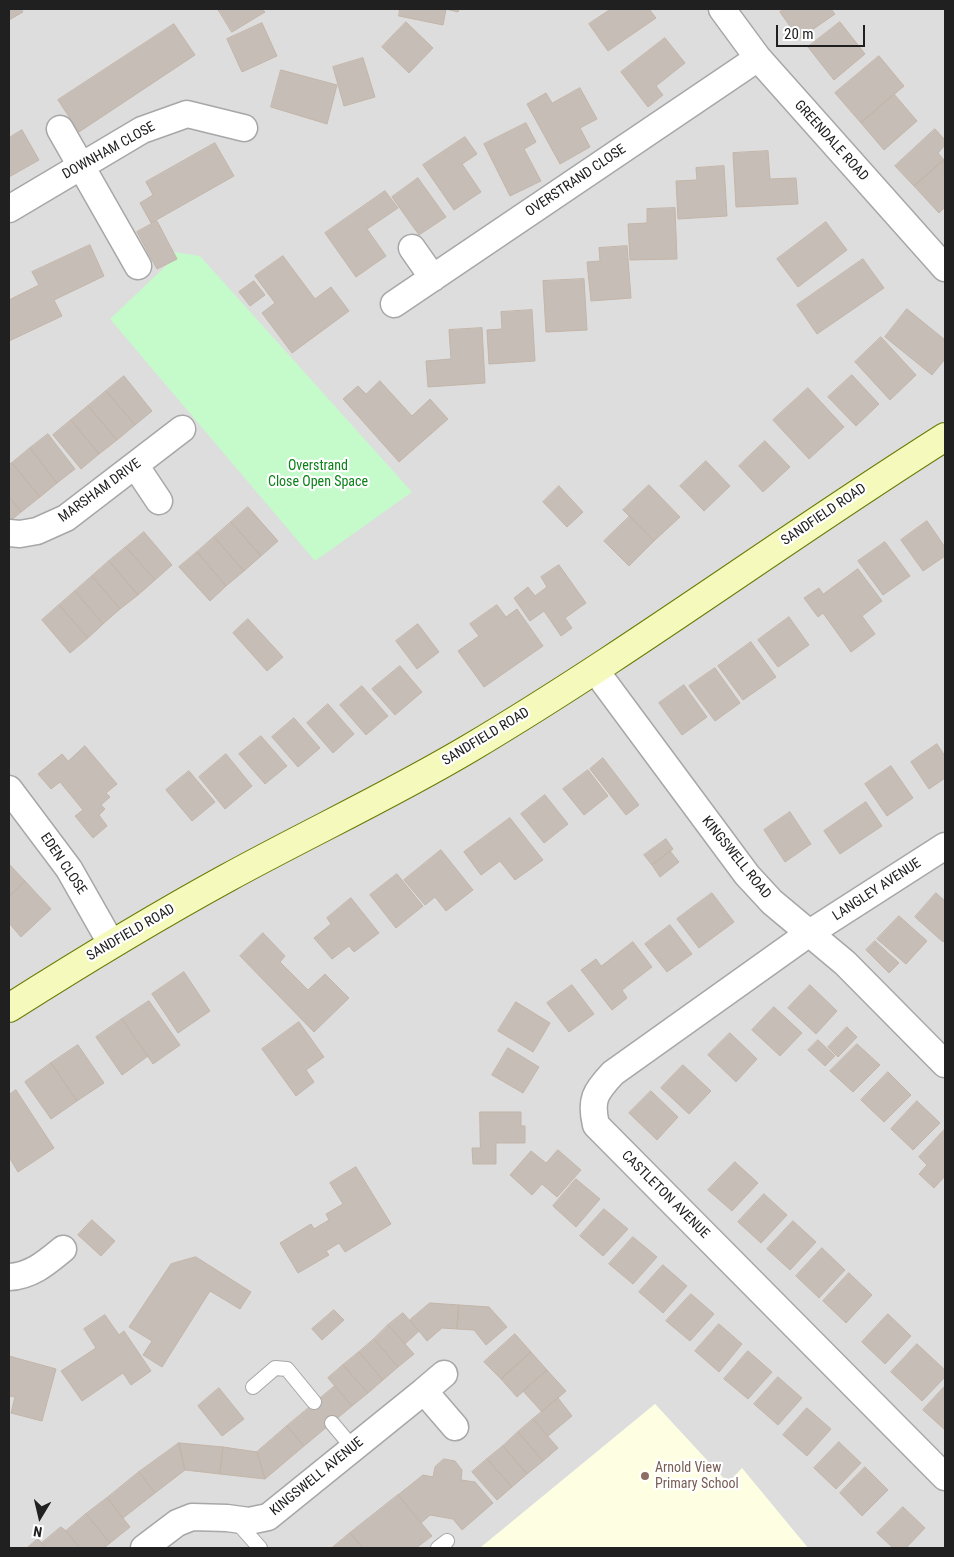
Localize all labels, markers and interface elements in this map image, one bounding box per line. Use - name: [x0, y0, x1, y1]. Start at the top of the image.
- scale bar: [779, 15, 868, 47]
- text: 20 m: [784, 25, 814, 43]
- street label: GREENDALE ROAD: [790, 97, 872, 185]
- street label: DOWNHAM CLOSE: [60, 119, 158, 183]
- street label: OVERSTRAND CLOSE: [523, 141, 629, 221]
- street label: MARSHAM DRIVE: [55, 455, 145, 527]
- park label: Overstrand Close Open Space: [268, 458, 368, 491]
- street label: SANDFIELD ROAD: [778, 480, 870, 550]
- street label: SANDFIELD ROAD: [439, 704, 533, 770]
- street label: KINGSWELL ROAD: [698, 813, 774, 903]
- street label: EDEN CLOSE: [36, 830, 90, 898]
- street label: LANGLEY AVENUE: [830, 855, 924, 925]
- street label: SANDFIELD ROAD: [84, 901, 178, 965]
- street label: CASTLETON AVENUE: [618, 1148, 712, 1242]
- street label: KINGSWELL AVENUE: [267, 1434, 367, 1520]
- place label: Arnold View Primary School: [655, 1460, 739, 1492]
- marker: Arnold View Primary School: [639, 1470, 651, 1482]
- north arrow: [15, 1492, 65, 1542]
- text: N: [32, 1523, 43, 1540]

